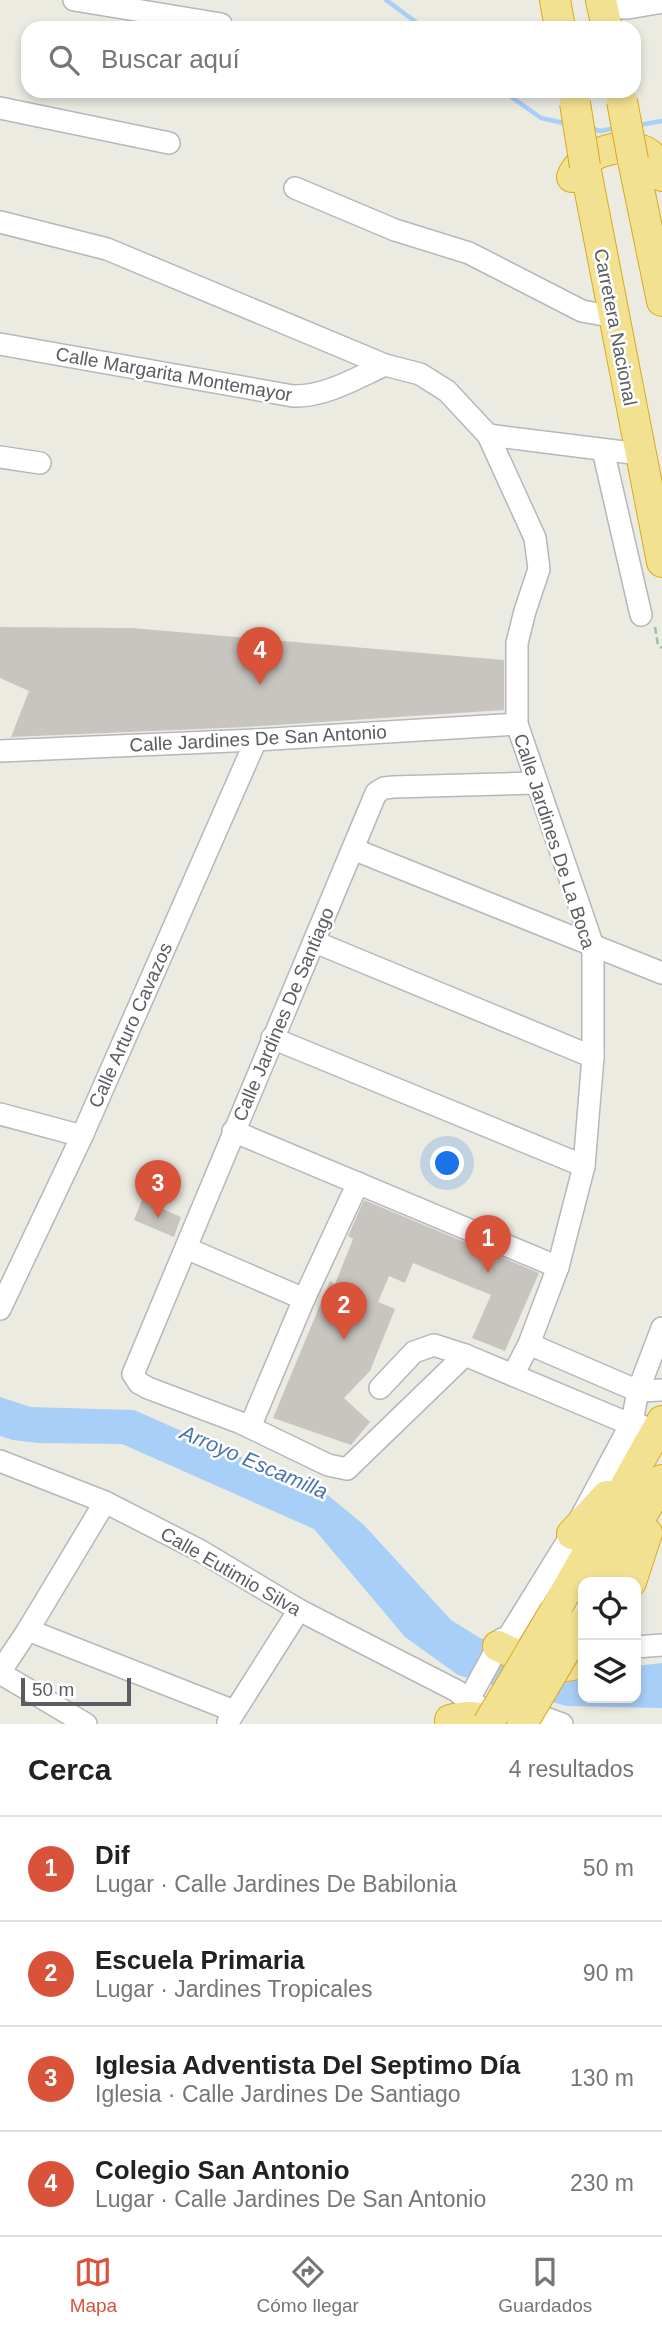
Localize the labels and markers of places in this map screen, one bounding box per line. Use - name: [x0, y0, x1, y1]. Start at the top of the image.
- pin: 4: [237, 627, 283, 685]
- pin: 3: [135, 1160, 181, 1218]
- pin: 1: [465, 1215, 511, 1273]
- pin: 2: [321, 1282, 367, 1340]

